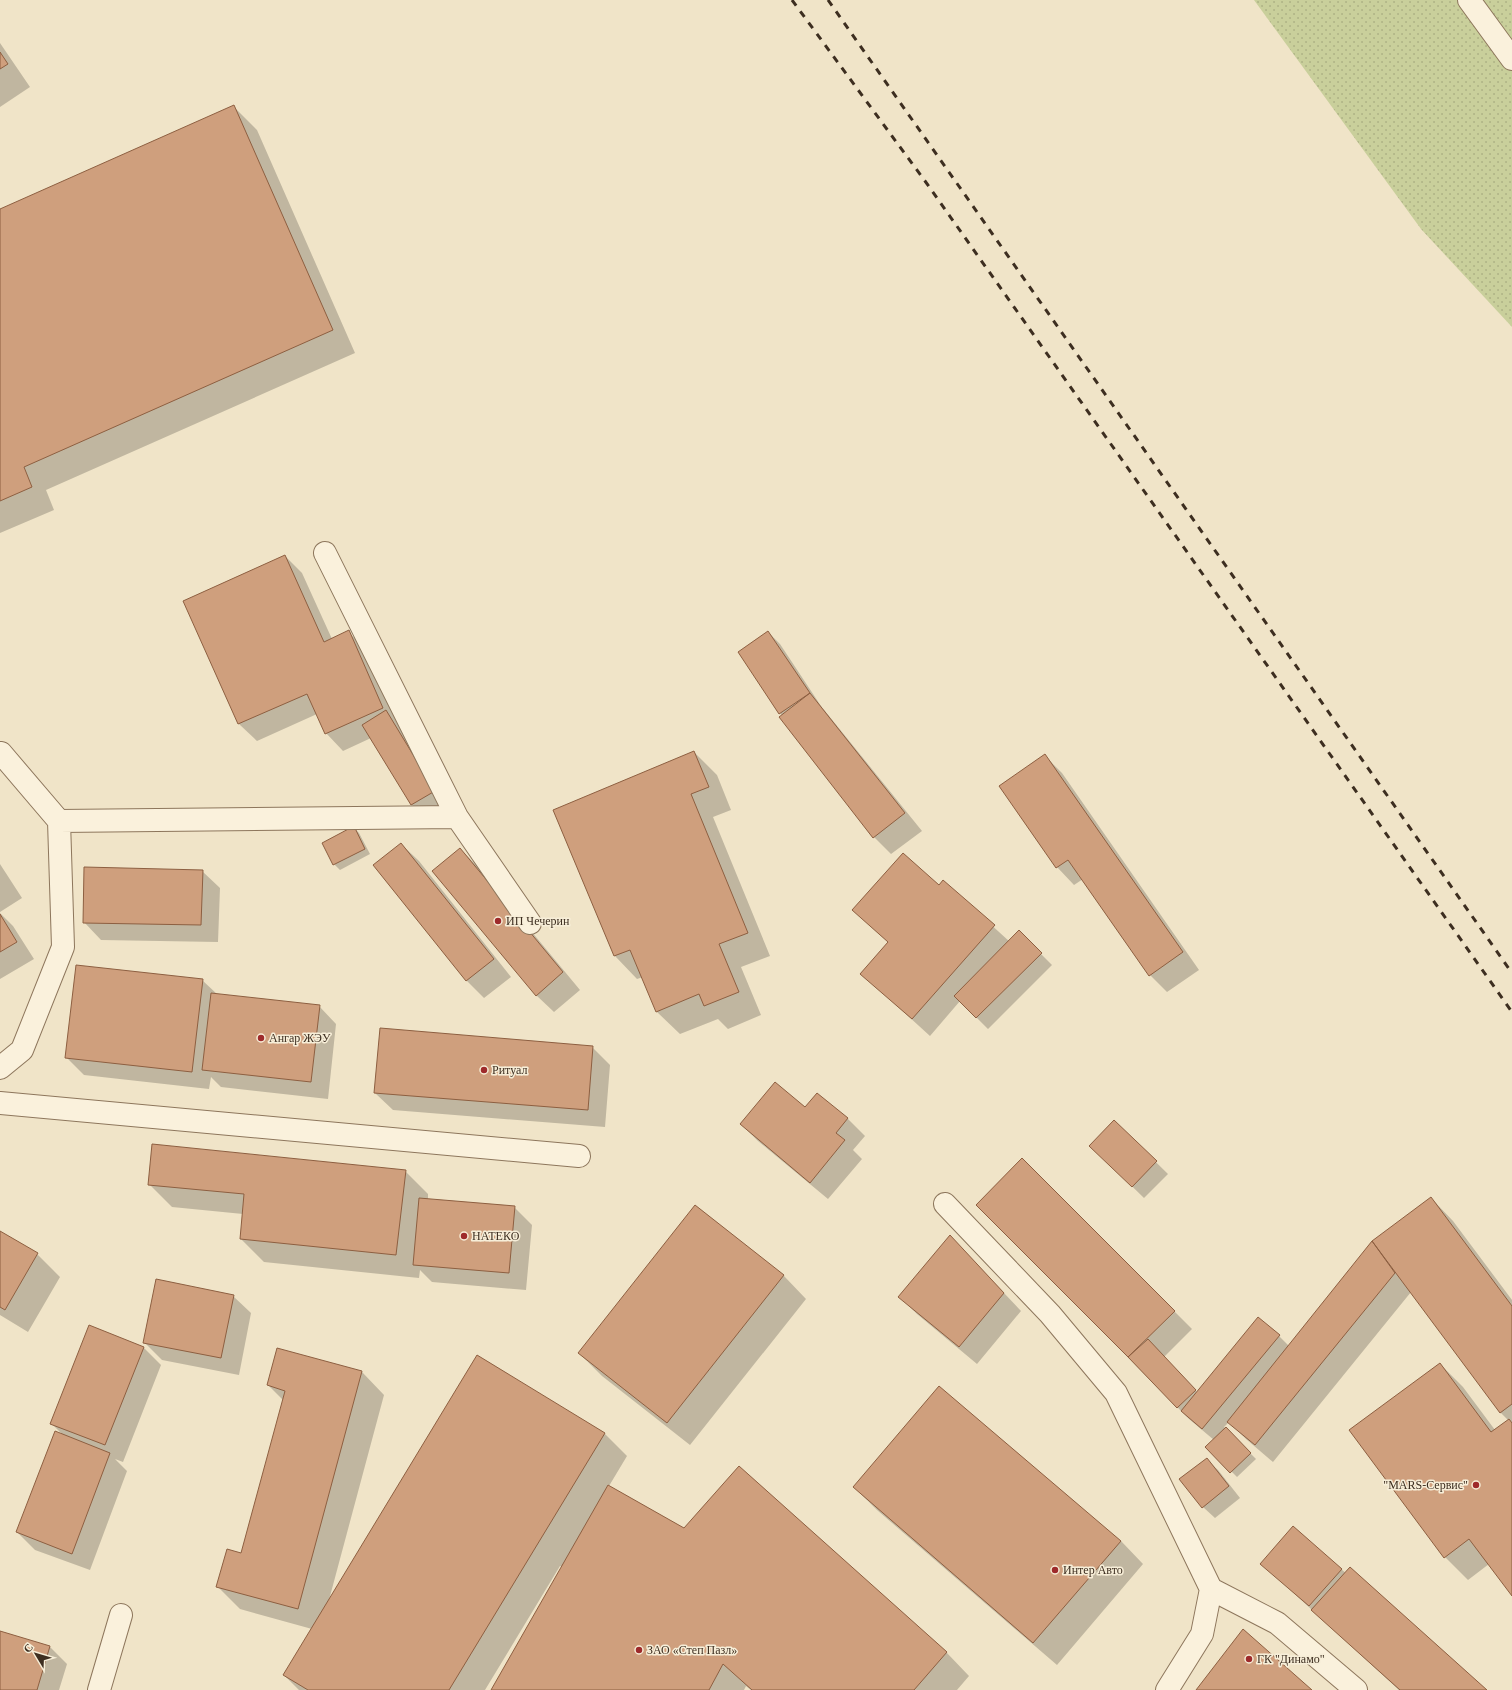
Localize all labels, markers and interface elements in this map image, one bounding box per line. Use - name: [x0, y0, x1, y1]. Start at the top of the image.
- place label: ИП Чечерин: [506, 914, 570, 928]
- marker: ИП Чечерин: [493, 916, 503, 926]
- place label: Ангар ЖЭУ: [269, 1031, 331, 1045]
- marker: Ангар ЖЭУ: [256, 1033, 266, 1043]
- place label: Ритуал: [492, 1063, 527, 1077]
- marker: Ритуал: [479, 1065, 489, 1075]
- place label: НАТЕКО: [472, 1229, 520, 1243]
- marker: НАТЕКО: [459, 1231, 469, 1241]
- place label: "MARS-Сервис": [1383, 1478, 1468, 1492]
- marker: "MARS-Сервис": [1471, 1480, 1481, 1490]
- place label: Интер Авто: [1063, 1563, 1123, 1577]
- marker: Интер Авто: [1050, 1565, 1060, 1575]
- north arrow: [16, 1634, 56, 1674]
- text: С: [21, 1641, 35, 1655]
- place label: ЗАО «Степ Пазл»: [647, 1643, 737, 1657]
- marker: ЗАО «Степ Пазл»: [634, 1645, 644, 1655]
- place label: ГК "Динамо": [1257, 1652, 1325, 1666]
- marker: ГК "Динамо": [1244, 1654, 1254, 1664]

